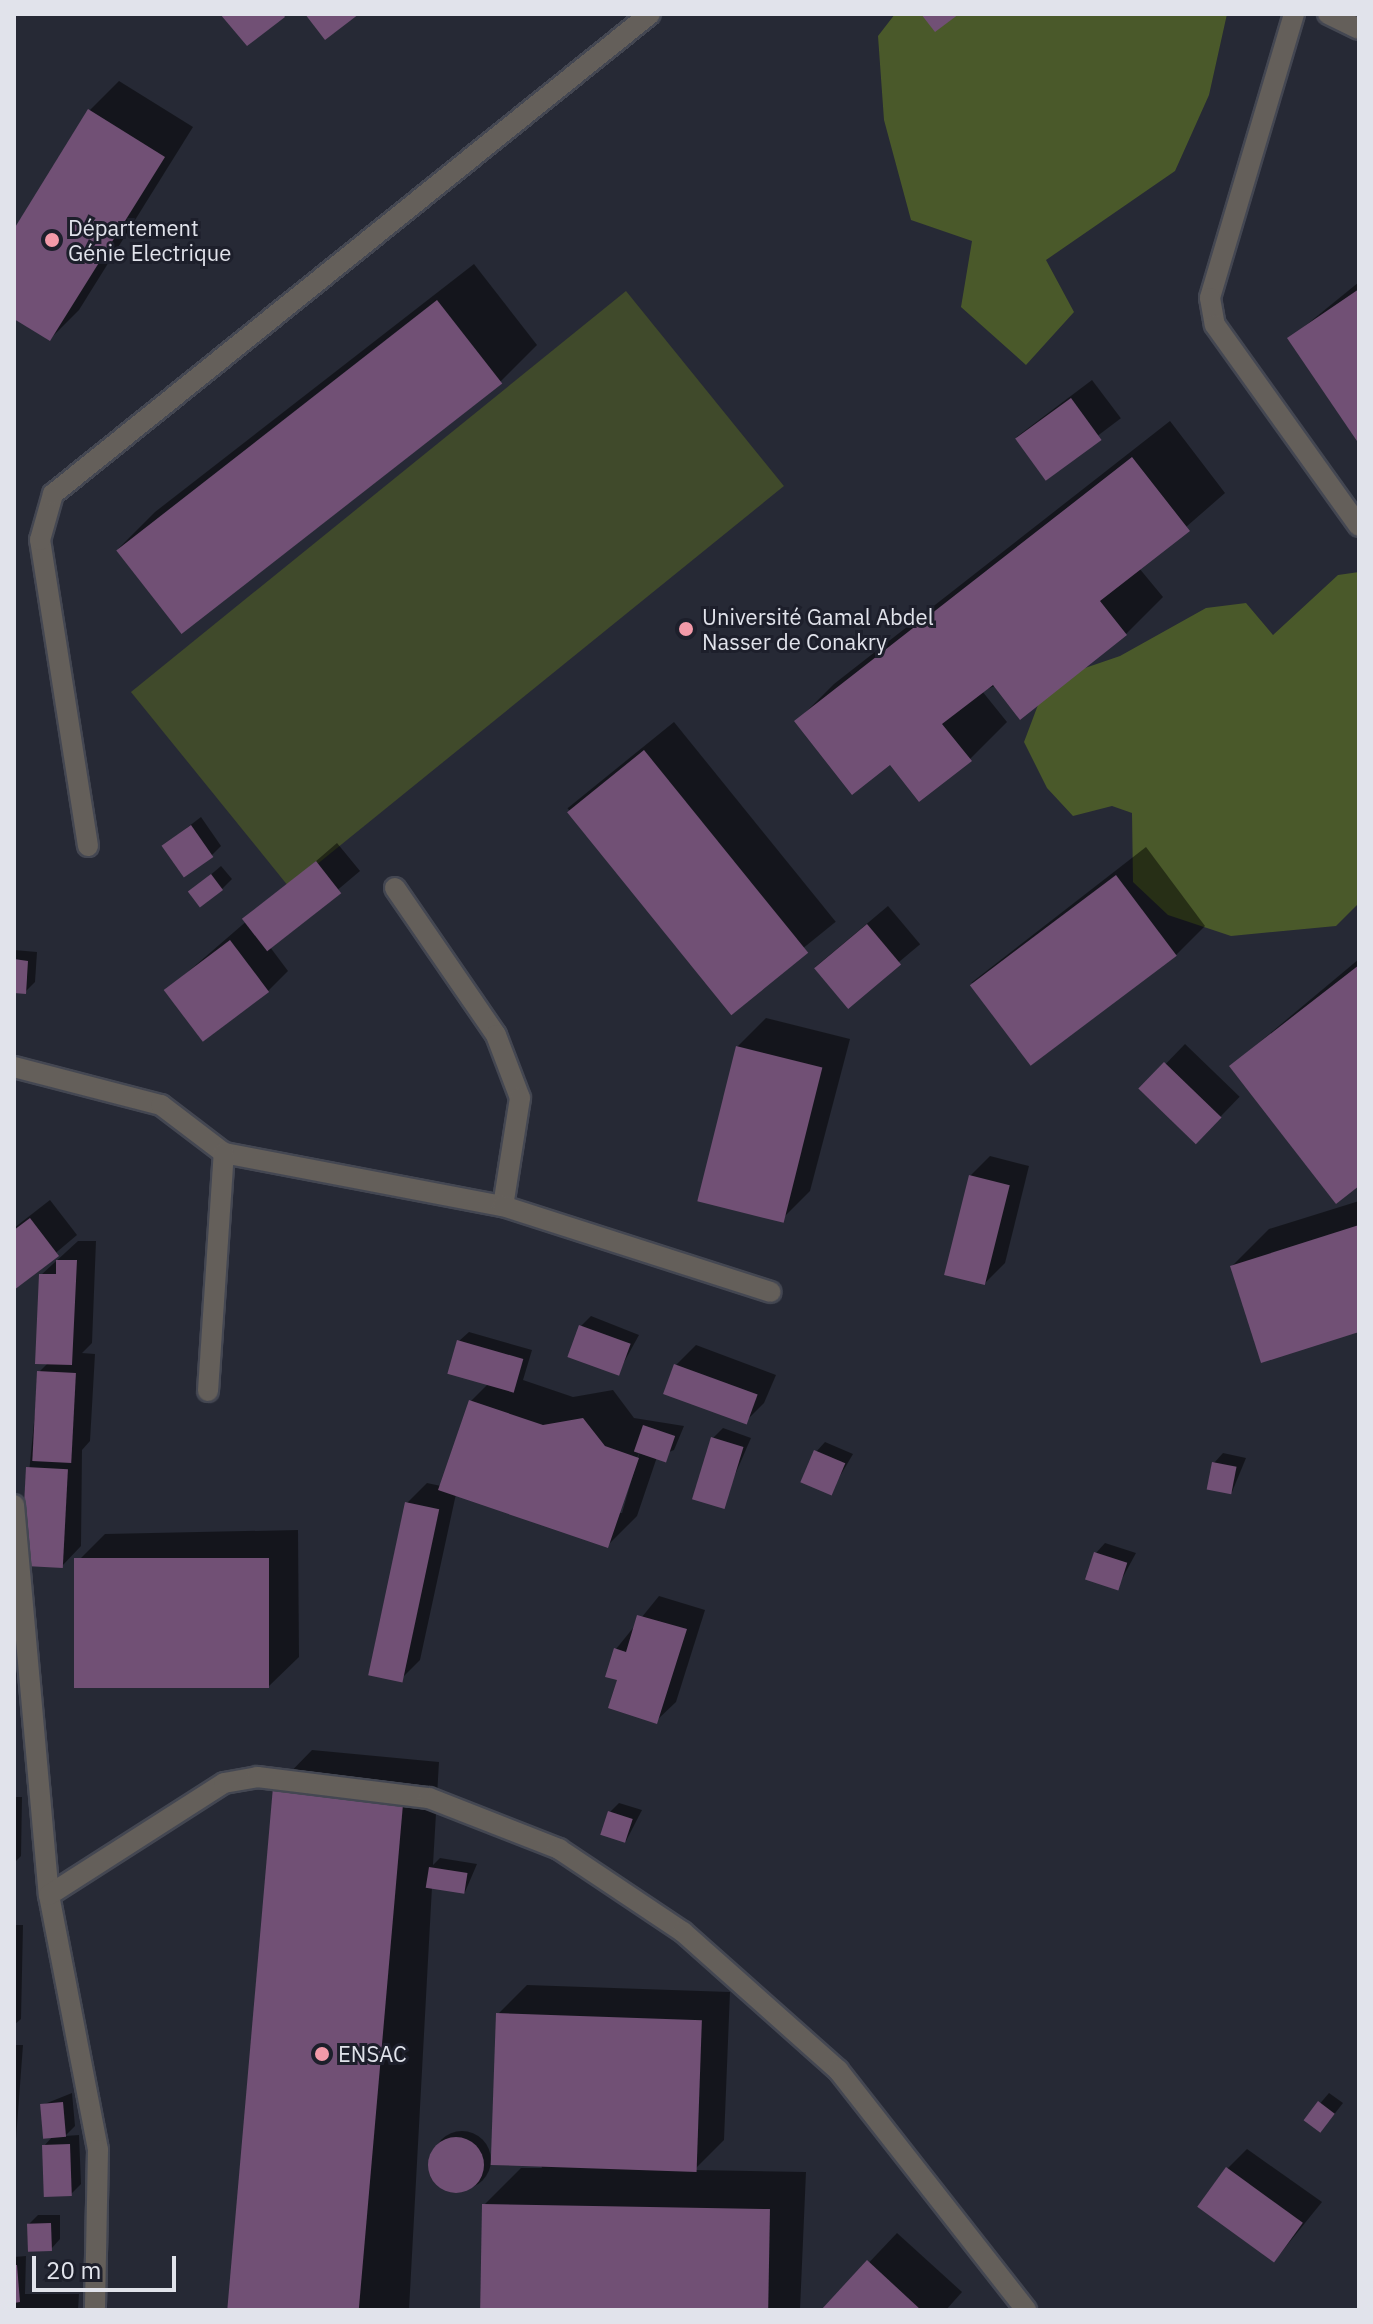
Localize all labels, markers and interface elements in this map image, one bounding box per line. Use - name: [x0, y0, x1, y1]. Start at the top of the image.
- place label: Département Génie Electrique: [68, 214, 231, 266]
- marker: Département Génie Electrique: [43, 231, 61, 249]
- place label: Université Gamal Abdel Nasser de Conakry: [702, 603, 934, 654]
- marker: Université Gamal Abdel Nasser de Conakry: [677, 620, 695, 638]
- place label: ENSAC: [338, 2041, 407, 2067]
- marker: ENSAC: [313, 2045, 331, 2063]
- scale bar: [36, 2240, 180, 2290]
- text: 20 m: [46, 2254, 101, 2286]

